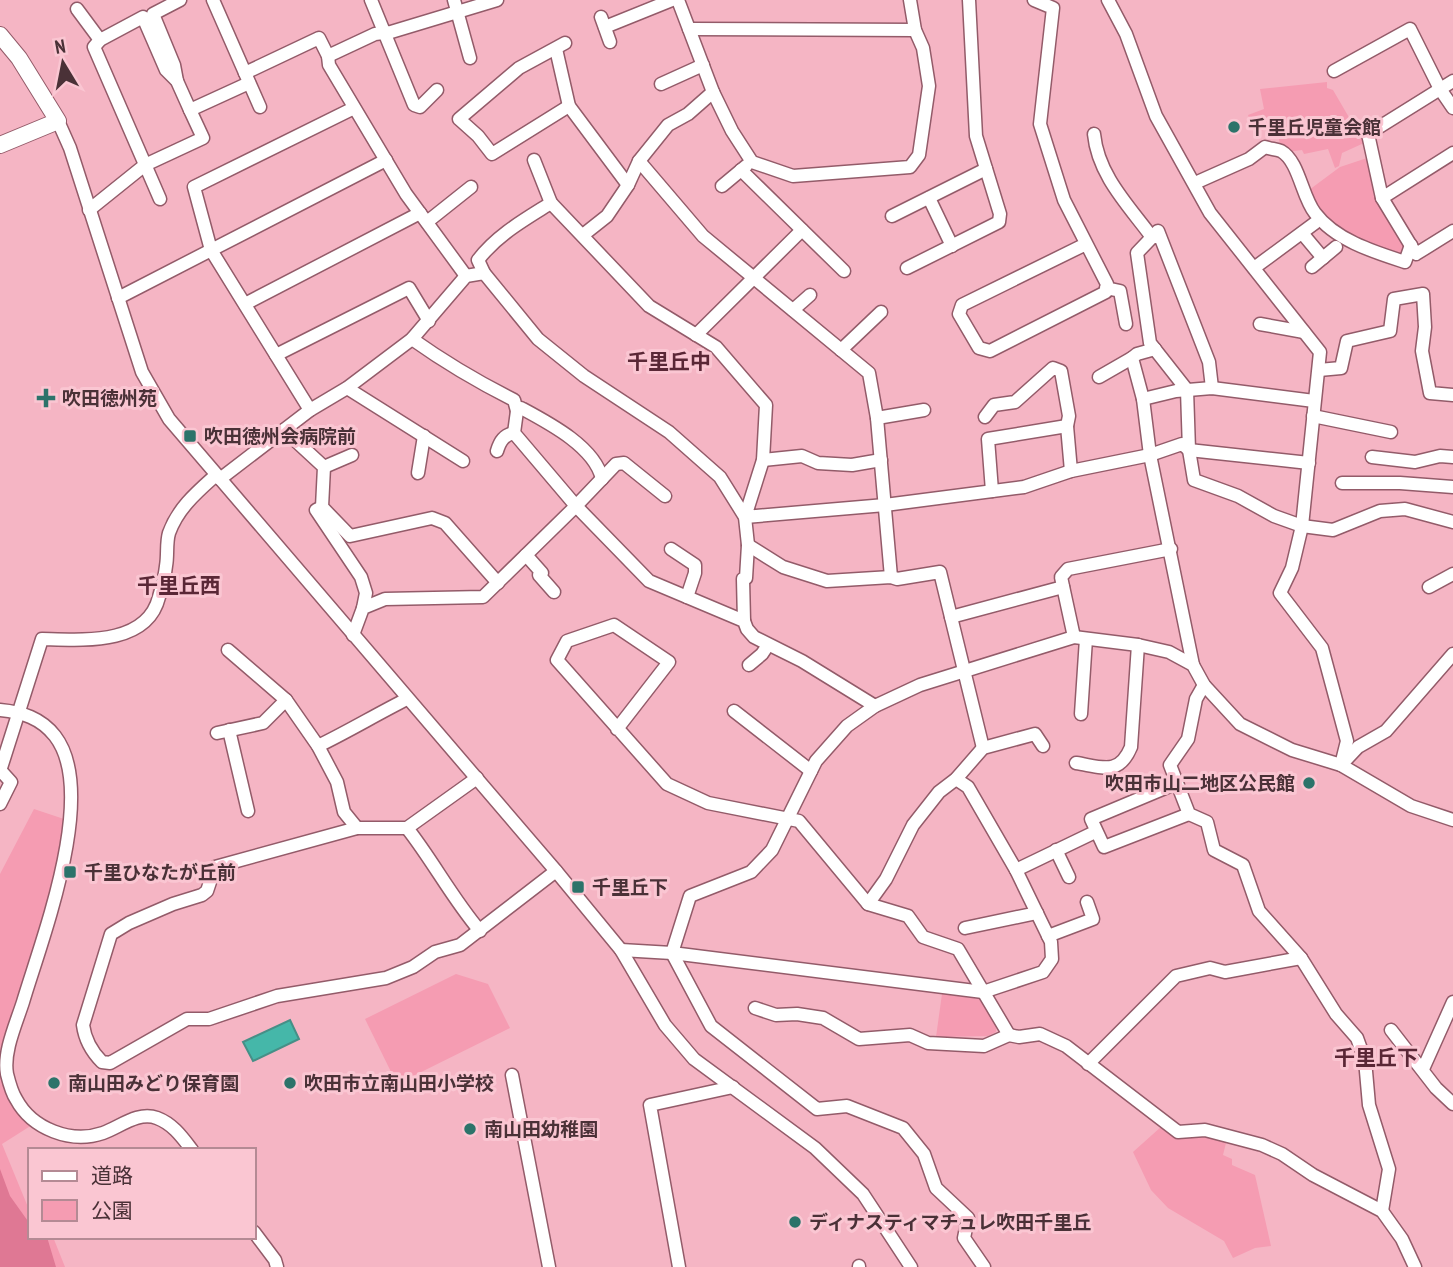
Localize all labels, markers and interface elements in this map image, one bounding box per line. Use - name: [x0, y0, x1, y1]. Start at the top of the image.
- north arrow: [28, 28, 98, 98]
- text: N: [53, 34, 67, 59]
- place label: 千里丘児童会館: [1248, 115, 1381, 139]
- marker: 千里丘児童会館: [1226, 119, 1242, 135]
- district label: 千里丘中: [627, 348, 711, 375]
- place label: 吹田徳州苑: [62, 386, 157, 410]
- marker: 吹田徳州苑: [36, 388, 56, 408]
- place label: 吹田徳州会病院前: [204, 424, 356, 448]
- marker: 吹田徳州会病院前: [182, 428, 198, 444]
- district label: 千里丘西: [137, 572, 221, 599]
- place label: 吹田市山二地区公民館: [1105, 771, 1295, 795]
- marker: 吹田市山二地区公民館: [1301, 775, 1317, 791]
- place label: 千里ひなたが丘前: [84, 860, 236, 884]
- marker: 千里ひなたが丘前: [62, 864, 78, 880]
- place label: 千里丘下: [592, 875, 668, 899]
- marker: 千里丘下: [570, 879, 586, 895]
- district label: 千里丘下: [1334, 1044, 1418, 1071]
- place label: 南山田みどり保育園: [68, 1071, 239, 1095]
- place label: 吹田市立南山田小学校: [304, 1071, 494, 1095]
- marker: 南山田みどり保育園: [46, 1075, 62, 1091]
- marker: 吹田市立南山田小学校: [282, 1075, 298, 1091]
- place label: 南山田幼稚園: [484, 1117, 598, 1141]
- marker: 南山田幼稚園: [462, 1121, 478, 1137]
- legend: [28, 1148, 256, 1239]
- text: 道路: [91, 1162, 133, 1189]
- text: 公園: [91, 1197, 133, 1224]
- place label: ディナスティマチュレ吹田千里丘: [809, 1210, 1091, 1234]
- marker: ディナスティマチュレ吹田千里丘: [787, 1214, 803, 1230]

